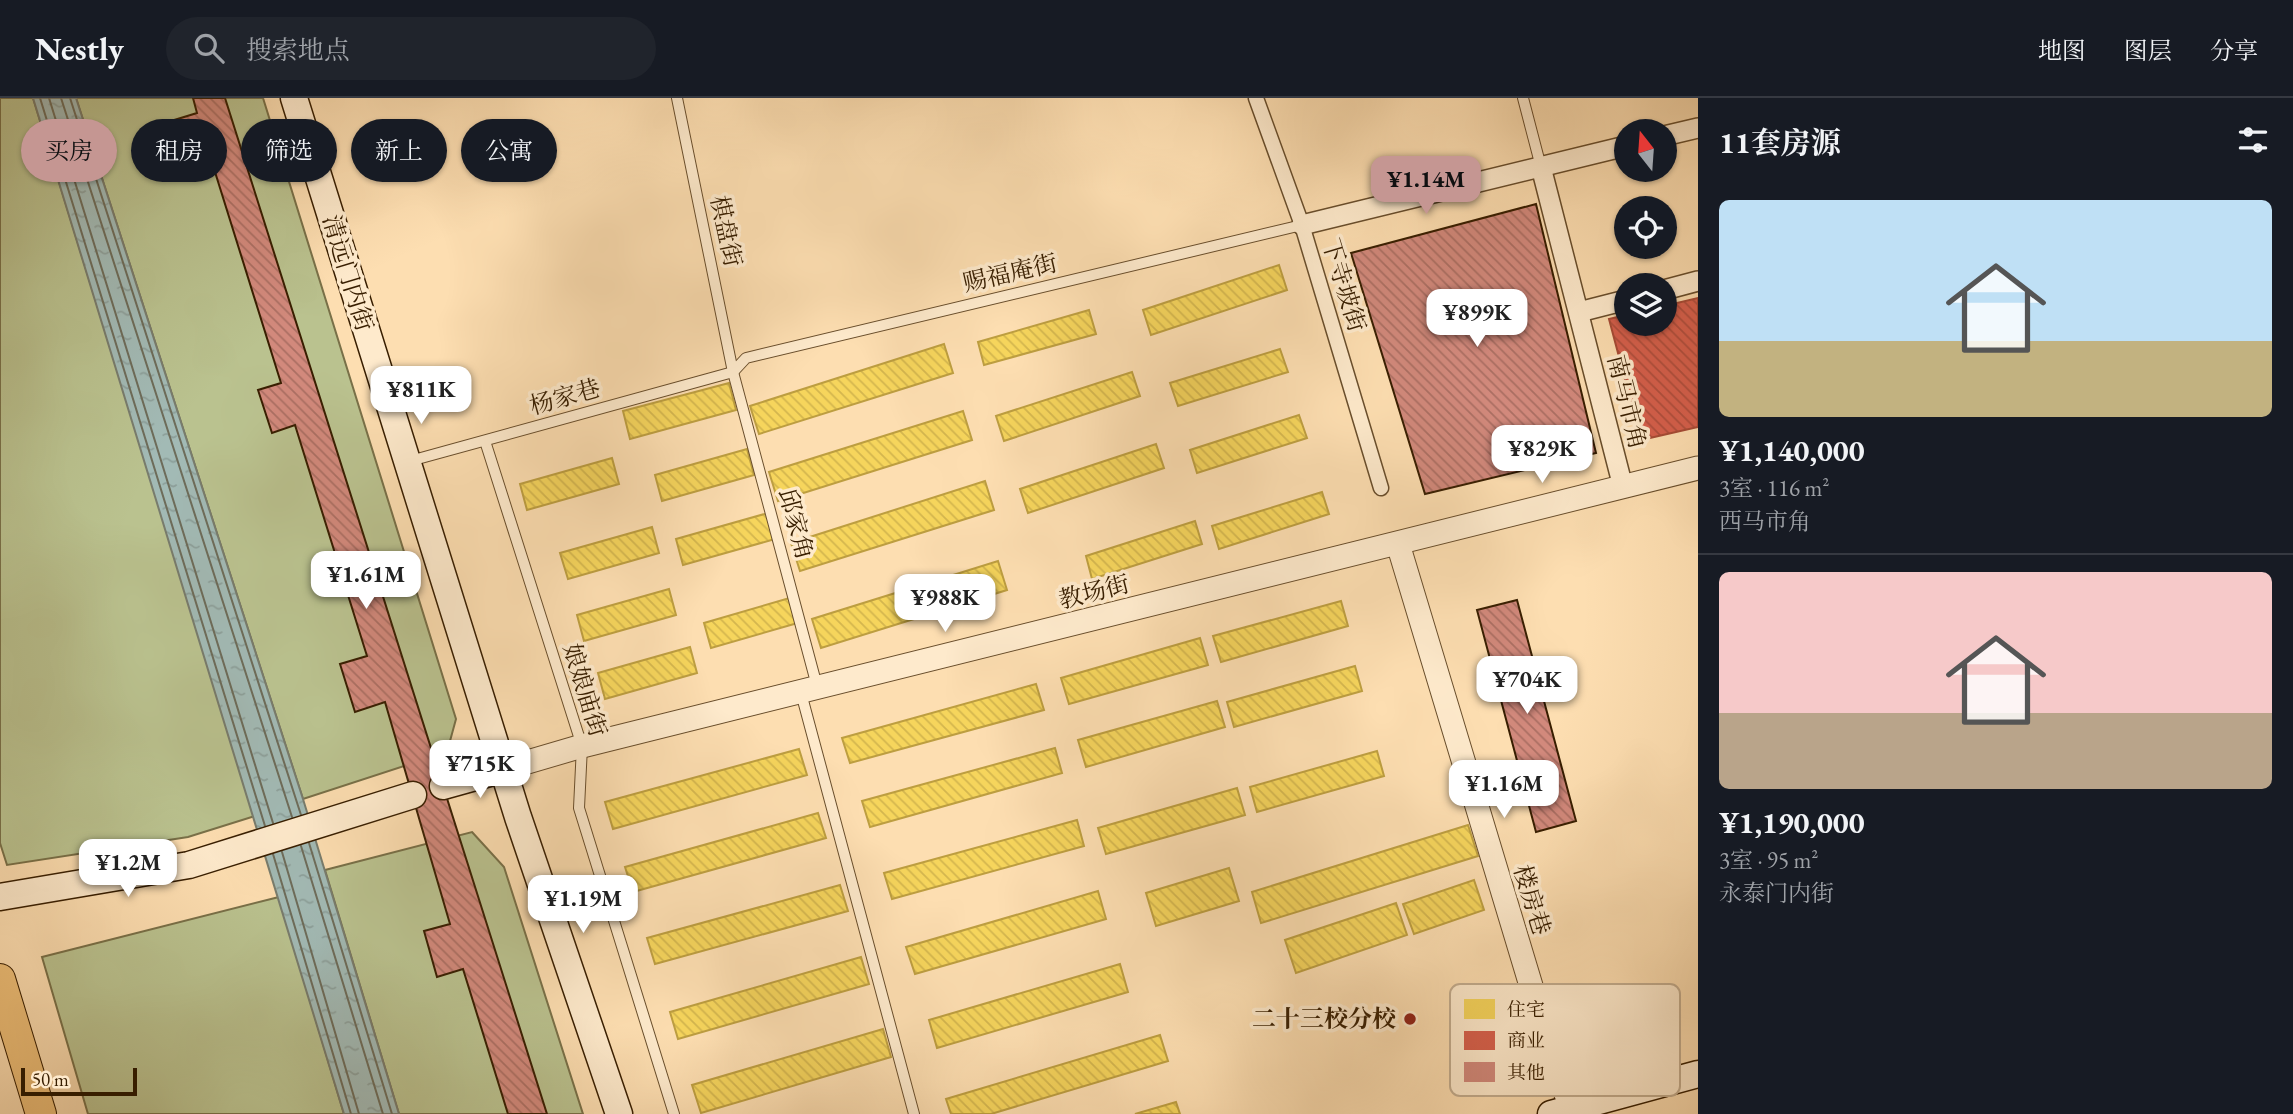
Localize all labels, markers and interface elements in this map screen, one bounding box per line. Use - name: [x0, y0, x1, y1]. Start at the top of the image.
- search box: [166, 17, 656, 80]
- text: Nestly: [35, 27, 124, 70]
- icon: search: [190, 29, 228, 67]
- text: 搜索地点: [246, 33, 350, 67]
- text: 地图: [2038, 35, 2086, 66]
- text: 图层: [2124, 35, 2172, 66]
- text: 分享: [2210, 35, 2258, 66]
- chip: 买房: [21, 119, 117, 182]
- chip: 租房: [131, 119, 227, 182]
- chip: 筛选: [241, 119, 337, 182]
- chip: 新上: [351, 119, 447, 182]
- chip: 公寓: [461, 119, 557, 182]
- north arrow: [1614, 119, 1676, 182]
- map controls: [1614, 119, 1677, 336]
- icon: filters: [2234, 121, 2272, 159]
- text: 11套房源: [1719, 123, 1841, 162]
- pin: ¥1.14M: [1369, 156, 1483, 216]
- text: ¥1.14M: [1387, 164, 1465, 194]
- street label: 棋盘街: [704, 192, 749, 269]
- button: locate: [1614, 196, 1677, 259]
- street label: 清远门内街: [316, 211, 381, 335]
- street label: 下寺坡街: [1316, 234, 1373, 335]
- icon: home: [1933, 245, 2059, 371]
- street label: 赐福庵街: [960, 247, 1060, 298]
- button: layers: [1614, 273, 1677, 336]
- pin: ¥899K: [1428, 289, 1526, 349]
- text: ¥899K: [1442, 297, 1512, 327]
- street label: 南马市角: [1601, 352, 1654, 452]
- pin: ¥811K: [372, 366, 470, 426]
- street label: 杨家巷: [526, 372, 604, 421]
- text: ¥811K: [386, 374, 456, 404]
- pin: ¥829K: [1493, 426, 1591, 485]
- text: ¥1,140,000: [1719, 431, 1865, 470]
- text: ¥829K: [1507, 433, 1577, 463]
- text: 3室 · 116 m²: [1719, 473, 1829, 503]
- street label: 邱家角: [772, 485, 821, 563]
- text: 西马市角: [1719, 506, 1811, 536]
- pin: ¥1.61M: [309, 552, 423, 611]
- text: ¥1.61M: [327, 559, 405, 589]
- street label: 教场街: [1055, 568, 1133, 615]
- pin: ¥988K: [896, 574, 994, 634]
- text: ¥988K: [910, 582, 980, 612]
- icon: home: [1933, 617, 2059, 743]
- street label: 娘娘庙街: [557, 639, 614, 740]
- pin: ¥704K: [1478, 656, 1576, 716]
- text: ¥704K: [1492, 664, 1562, 694]
- pin: ¥715K: [431, 740, 529, 800]
- text: ¥715K: [445, 748, 515, 778]
- pin: ¥1.16M: [1447, 760, 1561, 820]
- text: ¥1.16M: [1465, 768, 1543, 798]
- text: ¥1,190,000: [1719, 803, 1865, 842]
- pin: ¥1.2M: [79, 840, 177, 899]
- text: 3室 · 95 m²: [1719, 845, 1818, 875]
- text: ¥1.2M: [95, 847, 161, 877]
- street label: 楼房巷: [1507, 861, 1558, 939]
- pin: ¥1.19M: [526, 876, 640, 935]
- text: 永泰门内街: [1719, 878, 1834, 908]
- text: ¥1.19M: [544, 883, 622, 913]
- legend: [1450, 984, 1680, 1096]
- text: 住宅: [1507, 997, 1545, 1022]
- place label: 二十三校分校: [1252, 1003, 1396, 1034]
- marker: 二十三校分校: [1402, 1011, 1418, 1027]
- text: 商业: [1507, 1028, 1545, 1053]
- text: 其他: [1507, 1060, 1545, 1085]
- scale bar: [21, 1065, 136, 1097]
- text: 50 m: [32, 1067, 69, 1092]

